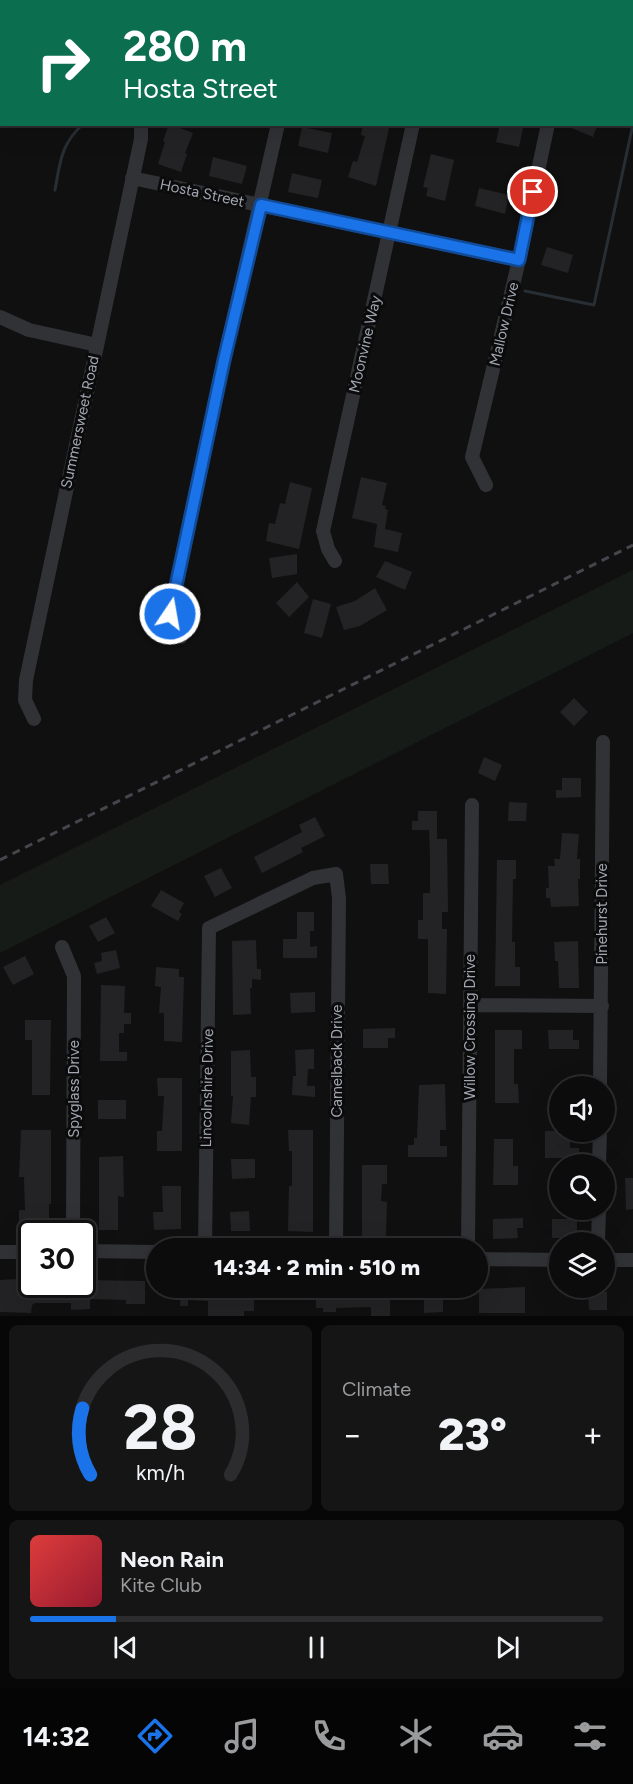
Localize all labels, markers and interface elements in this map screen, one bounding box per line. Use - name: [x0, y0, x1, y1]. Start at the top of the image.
- text: 280 m: [123, 21, 247, 72]
- icon: right: [24, 24, 102, 102]
- text: Hosta Street: [123, 72, 278, 105]
- pin: [507, 166, 558, 217]
- street label: Hosta Street: [158, 175, 246, 211]
- icon: arrive: [516, 175, 549, 208]
- street label: Mallow Drive: [486, 280, 522, 368]
- street label: Moonvine Way: [345, 294, 385, 394]
- street label: Summersweet Road: [57, 354, 103, 490]
- position arrow: [138, 582, 202, 646]
- street label: Pinehurst Drive: [593, 863, 611, 965]
- street label: Willow Crossing Drive: [461, 954, 479, 1100]
- street label: Camelback Drive: [328, 1005, 346, 1117]
- street label: Lincolnshire Drive: [197, 1029, 217, 1147]
- street label: Spyglass Drive: [65, 1040, 83, 1138]
- map controls: [549, 1076, 615, 1298]
- button: sound: [549, 1076, 615, 1142]
- button: search: [549, 1154, 615, 1220]
- speed limit sign: 30: [18, 1220, 96, 1298]
- button: layers: [549, 1232, 615, 1298]
- text: 14:34 · 2 min · 510 m: [214, 1254, 420, 1281]
- text: Climate: [342, 1377, 411, 1401]
- text: 28: [123, 1390, 198, 1465]
- text: 23°: [438, 1407, 507, 1461]
- text: −: [342, 1415, 363, 1454]
- text: +: [582, 1415, 603, 1454]
- text: km/h: [136, 1460, 185, 1485]
- text: Neon Rain: [120, 1546, 224, 1573]
- text: Kite Club: [120, 1573, 202, 1597]
- icon: previous: [109, 1631, 142, 1664]
- icon: pause: [300, 1631, 333, 1664]
- icon: next: [491, 1631, 524, 1664]
- icon: directions: [134, 1715, 176, 1757]
- icon: music: [221, 1715, 263, 1757]
- icon: phone: [308, 1715, 350, 1757]
- icon: climate: [395, 1715, 437, 1757]
- icon: car: [482, 1715, 524, 1757]
- icon: filters: [569, 1715, 611, 1757]
- text: 14:32: [22, 1720, 90, 1753]

